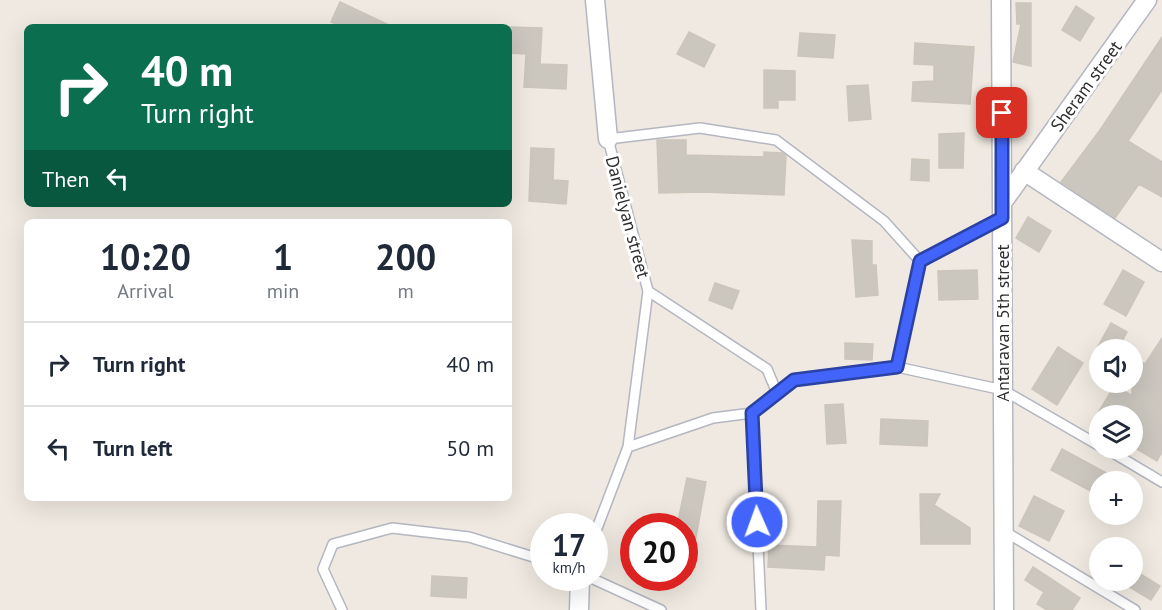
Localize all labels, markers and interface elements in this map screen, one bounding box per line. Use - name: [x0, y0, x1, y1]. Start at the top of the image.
- street label: Sheram street: [1045, 36, 1127, 136]
- text: 40 m: [141, 43, 233, 98]
- icon: right: [42, 48, 120, 126]
- pin: [976, 87, 1027, 138]
- text: Turn right: [141, 96, 254, 130]
- icon: arrive: [985, 96, 1018, 129]
- street label: Danielyan street: [601, 153, 655, 281]
- icon: left: [101, 162, 134, 195]
- text: Then: [42, 165, 89, 193]
- text: 10:20: [100, 233, 191, 280]
- text: 1: [273, 233, 293, 280]
- text: 200: [375, 233, 436, 280]
- street label: Antaravan 5th street: [991, 244, 1014, 402]
- text: Arrival: [117, 278, 173, 304]
- text: min: [267, 278, 299, 304]
- text: m: [398, 278, 414, 304]
- map controls: [1089, 339, 1143, 591]
- button: sound: [1089, 339, 1143, 393]
- icon: right: [42, 348, 75, 381]
- text: Turn right: [93, 350, 185, 378]
- text: 40 m: [446, 350, 494, 378]
- button: layers: [1089, 405, 1143, 459]
- icon: left: [42, 432, 75, 465]
- text: Turn left: [93, 434, 173, 462]
- text: 50 m: [446, 434, 494, 462]
- button: +: [1089, 471, 1143, 525]
- position arrow: [725, 490, 789, 554]
- speed limit sign: 20: [620, 513, 698, 591]
- text: 17: [552, 525, 586, 564]
- button: −: [1089, 537, 1143, 591]
- text: km/h: [553, 558, 585, 577]

